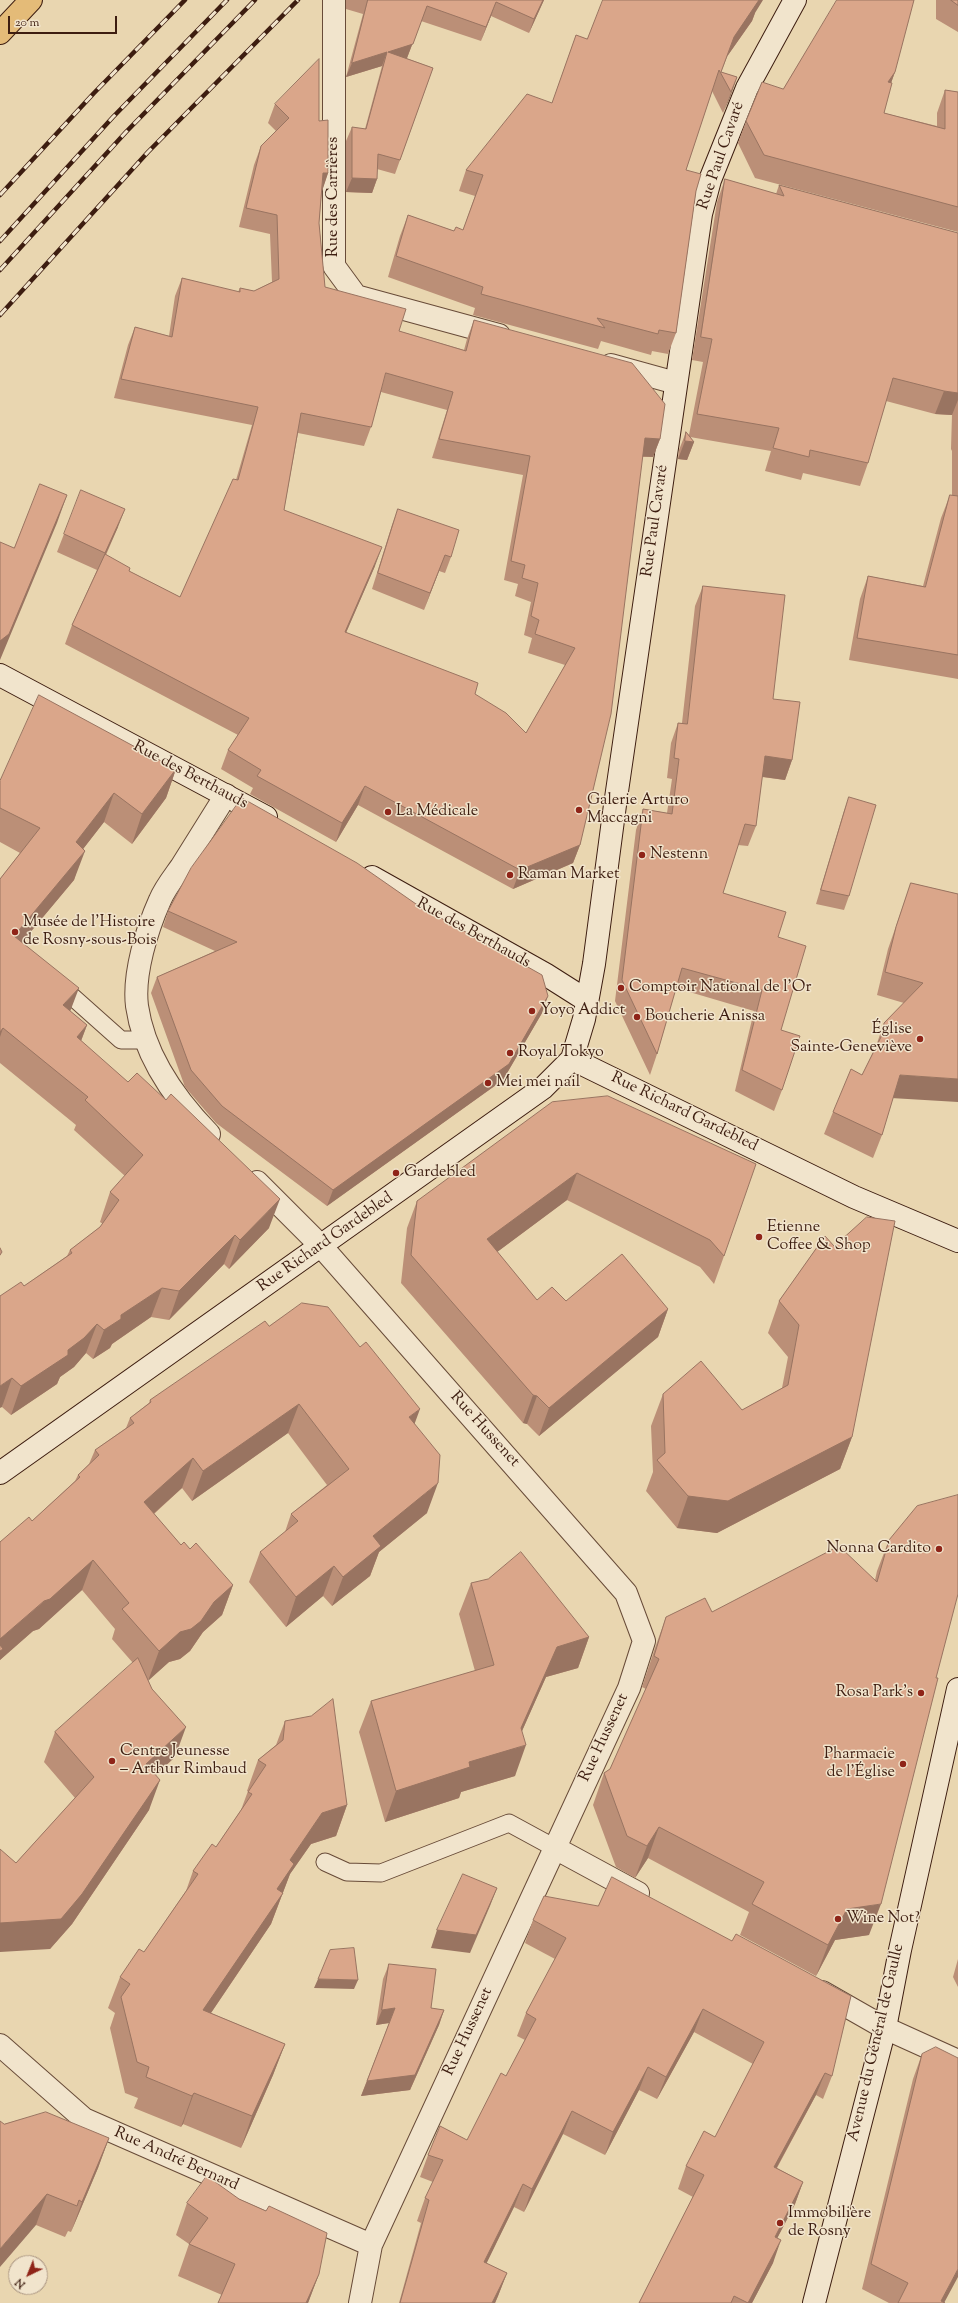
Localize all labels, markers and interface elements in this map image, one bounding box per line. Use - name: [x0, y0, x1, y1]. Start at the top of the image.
- scale bar: [10, 8, 119, 34]
- text: 20 m: [15, 14, 39, 32]
- street label: Rue Paul Cavaré: [695, 99, 749, 213]
- street label: Rue des Carrières: [324, 137, 344, 257]
- street label: Rue Paul Cavaré: [639, 464, 673, 578]
- street label: Rue des Berthauds: [129, 738, 251, 814]
- place label: Galerie Arturo Maccagni: [587, 791, 689, 829]
- place label: La Médicale: [396, 802, 478, 822]
- marker: Galerie Arturo Maccagni: [574, 805, 584, 815]
- marker: La Médicale: [383, 807, 393, 817]
- place label: Nestenn: [650, 845, 708, 865]
- marker: Nestenn: [637, 850, 647, 860]
- place label: Raman Market: [518, 865, 619, 885]
- marker: Raman Market: [505, 870, 515, 880]
- street label: Rue des Berthauds: [413, 895, 533, 973]
- place label: Musée de l'Histoire de Rosny-sous-Bois: [23, 913, 157, 951]
- marker: Musée de l'Histoire de Rosny-sous-Bois: [10, 927, 20, 937]
- place label: Comptoir National de l'Or: [629, 978, 811, 998]
- marker: Comptoir National de l'Or: [616, 983, 626, 993]
- place label: Yoyo Addict: [540, 1001, 625, 1021]
- marker: Yoyo Addict: [527, 1006, 537, 1016]
- place label: Boucherie Anissa: [645, 1007, 765, 1027]
- marker: Boucherie Anissa: [632, 1012, 642, 1022]
- place label: Église Sainte-Geneviève: [790, 1020, 912, 1058]
- marker: Église Sainte-Geneviève: [915, 1034, 925, 1044]
- place label: Royal Tokyo: [518, 1043, 604, 1063]
- marker: Royal Tokyo: [505, 1048, 515, 1058]
- street label: Rue Richard Gardebled: [607, 1069, 761, 1157]
- place label: Mei mei nail: [496, 1073, 580, 1093]
- marker: Mei mei nail: [483, 1078, 493, 1088]
- place label: Gardebled: [404, 1163, 476, 1183]
- marker: Gardebled: [391, 1168, 401, 1178]
- street label: Rue Richard Gardebled: [255, 1189, 397, 1297]
- place label: Etienne Coffee & Shop: [767, 1218, 871, 1256]
- marker: Etienne Coffee & Shop: [754, 1232, 764, 1242]
- street label: Rue Hussenet: [445, 1388, 523, 1472]
- place label: Nonna Cardito: [826, 1539, 931, 1559]
- marker: Nonna Cardito: [934, 1544, 944, 1554]
- place label: Rosa Park's: [836, 1683, 913, 1703]
- marker: Rosa Park's: [916, 1688, 926, 1698]
- street label: Rue Hussenet: [576, 1691, 634, 1785]
- place label: Centre Jeunesse – Arthur Rimbaud: [120, 1742, 247, 1780]
- place label: Pharmacie de l'Église: [824, 1745, 895, 1783]
- marker: Centre Jeunesse – Arthur Rimbaud: [107, 1756, 117, 1766]
- marker: Pharmacie de l'Église: [898, 1759, 908, 1769]
- place label: Wine Not?: [846, 1909, 920, 1929]
- marker: Wine Not?: [833, 1914, 843, 1924]
- street label: Avenue du Général de Gaulle: [845, 1942, 909, 2144]
- street label: Rue Hussenet: [440, 1985, 498, 2079]
- street label: Rue André Bernard: [111, 2124, 241, 2196]
- place label: Immobilière de Rosny: [788, 2204, 871, 2242]
- marker: Immobilière de Rosny: [775, 2218, 785, 2228]
- north arrow: [8, 2255, 48, 2295]
- text: N: [12, 2274, 29, 2292]

